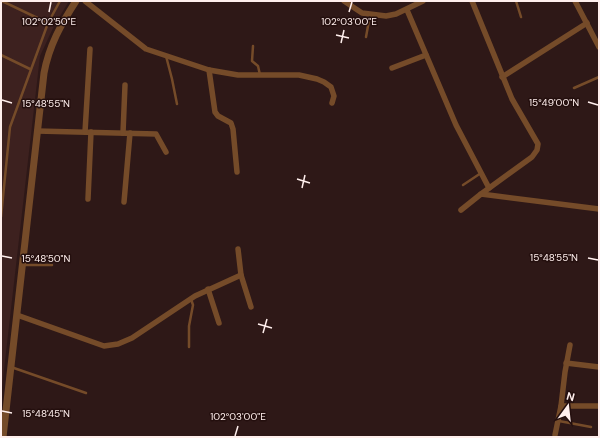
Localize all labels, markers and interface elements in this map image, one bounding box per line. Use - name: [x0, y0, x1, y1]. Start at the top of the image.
- text: 102°02'50"E: [22, 15, 77, 28]
- text: 102°03'00"E: [321, 15, 377, 28]
- text: 15°49'00"N: [529, 96, 579, 109]
- text: 15°48'55"N: [22, 97, 70, 110]
- text: 15°48'55"N: [530, 251, 578, 264]
- text: 15°48'50"N: [22, 252, 71, 265]
- north arrow: [548, 386, 588, 426]
- text: N: [565, 389, 576, 404]
- text: 15°48'45"N: [22, 407, 70, 420]
- text: 102°03'00"E: [210, 410, 266, 423]

